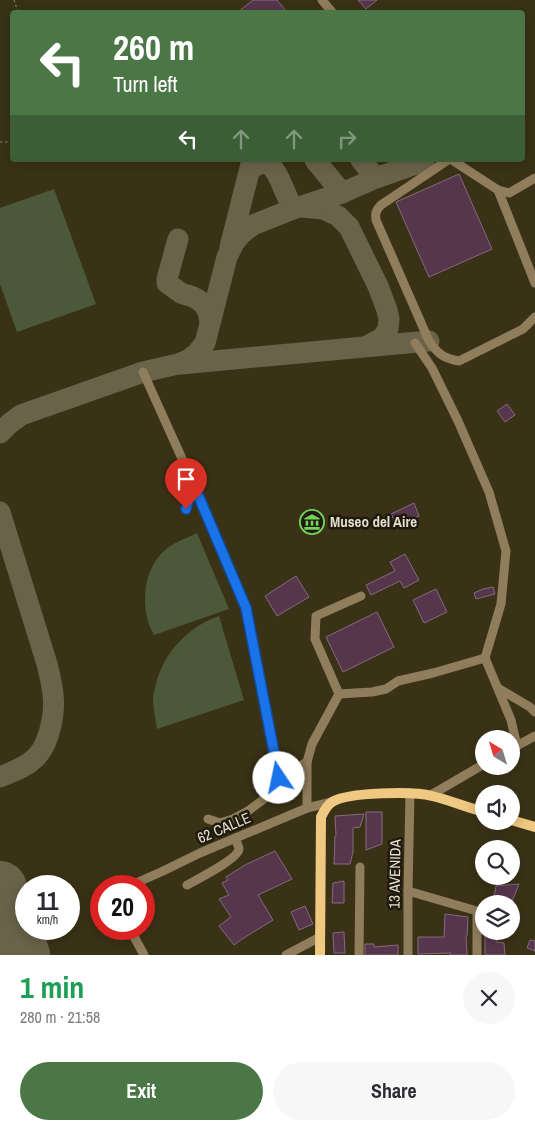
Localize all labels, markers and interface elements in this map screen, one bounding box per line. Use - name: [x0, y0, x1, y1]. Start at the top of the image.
- text: 260 m: [113, 24, 194, 71]
- icon: left: [30, 30, 95, 95]
- text: Turn left: [113, 69, 178, 99]
- icon: left: [174, 125, 202, 153]
- icon: ahead: [227, 125, 255, 153]
- icon: ahead: [280, 125, 308, 153]
- icon: right: [333, 125, 361, 153]
- pin: [165, 458, 207, 509]
- icon: arrive: [172, 465, 200, 493]
- museum icon: Museo del Aire: [299, 509, 325, 535]
- place label: Museo del Aire: [330, 511, 417, 532]
- north arrow: [475, 730, 520, 775]
- map controls: [475, 730, 520, 940]
- position arrow: [252, 751, 304, 803]
- button: sound: [475, 785, 520, 830]
- street label: 62 CALLE: [194, 807, 254, 848]
- street label: 13 AVENIDA: [383, 838, 406, 909]
- button: search: [475, 840, 520, 885]
- speed limit sign: 20: [90, 875, 155, 940]
- text: 11: [37, 884, 58, 918]
- button: layers: [475, 895, 520, 940]
- text: km/h: [37, 912, 58, 928]
- text: 1 min: [20, 967, 84, 1007]
- button: close: [463, 972, 515, 1024]
- text: 280 m · 21:58: [20, 1006, 100, 1028]
- button: Exit: [20, 1062, 263, 1120]
- button: Share: [273, 1062, 515, 1120]

